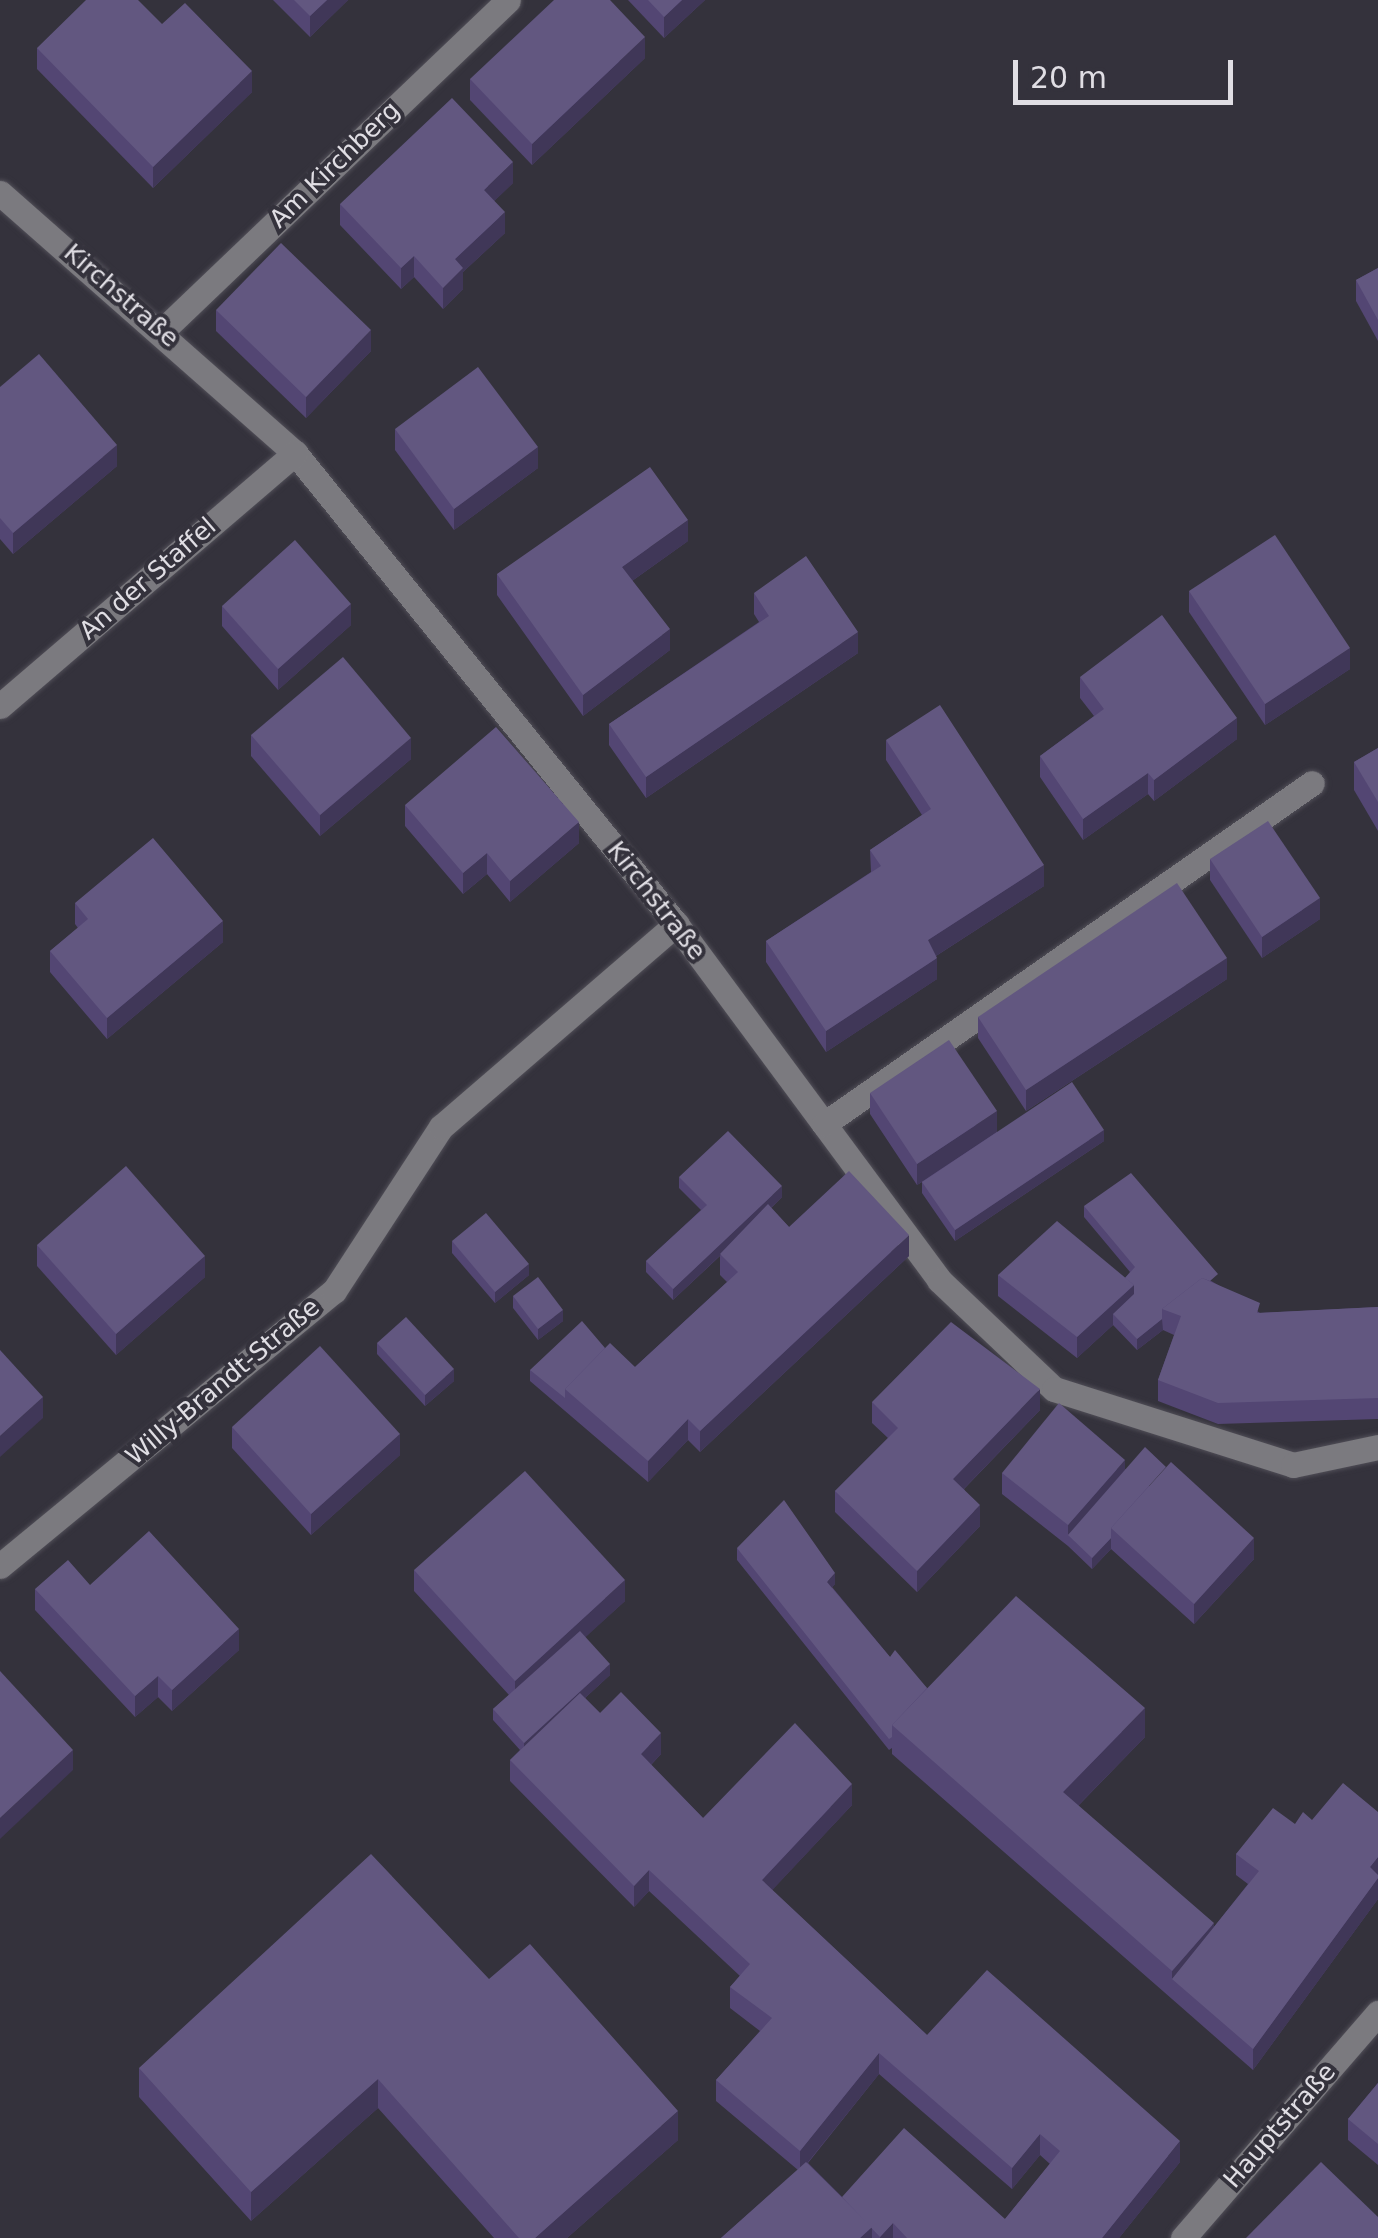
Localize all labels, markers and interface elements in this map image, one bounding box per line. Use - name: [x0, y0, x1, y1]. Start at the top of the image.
- scale bar: [1018, 40, 1238, 102]
- text: 20 m: [1030, 60, 1107, 95]
- street label: Am Kirchberg: [264, 96, 406, 234]
- street label: Kirchstraße: [57, 238, 185, 354]
- street label: An der Staffel: [74, 512, 222, 646]
- street label: Kirchstraße: [600, 836, 712, 966]
- street label: Willy-Brandt-Straße: [120, 1292, 326, 1472]
- street label: Hauptstraße: [1218, 2058, 1342, 2194]

